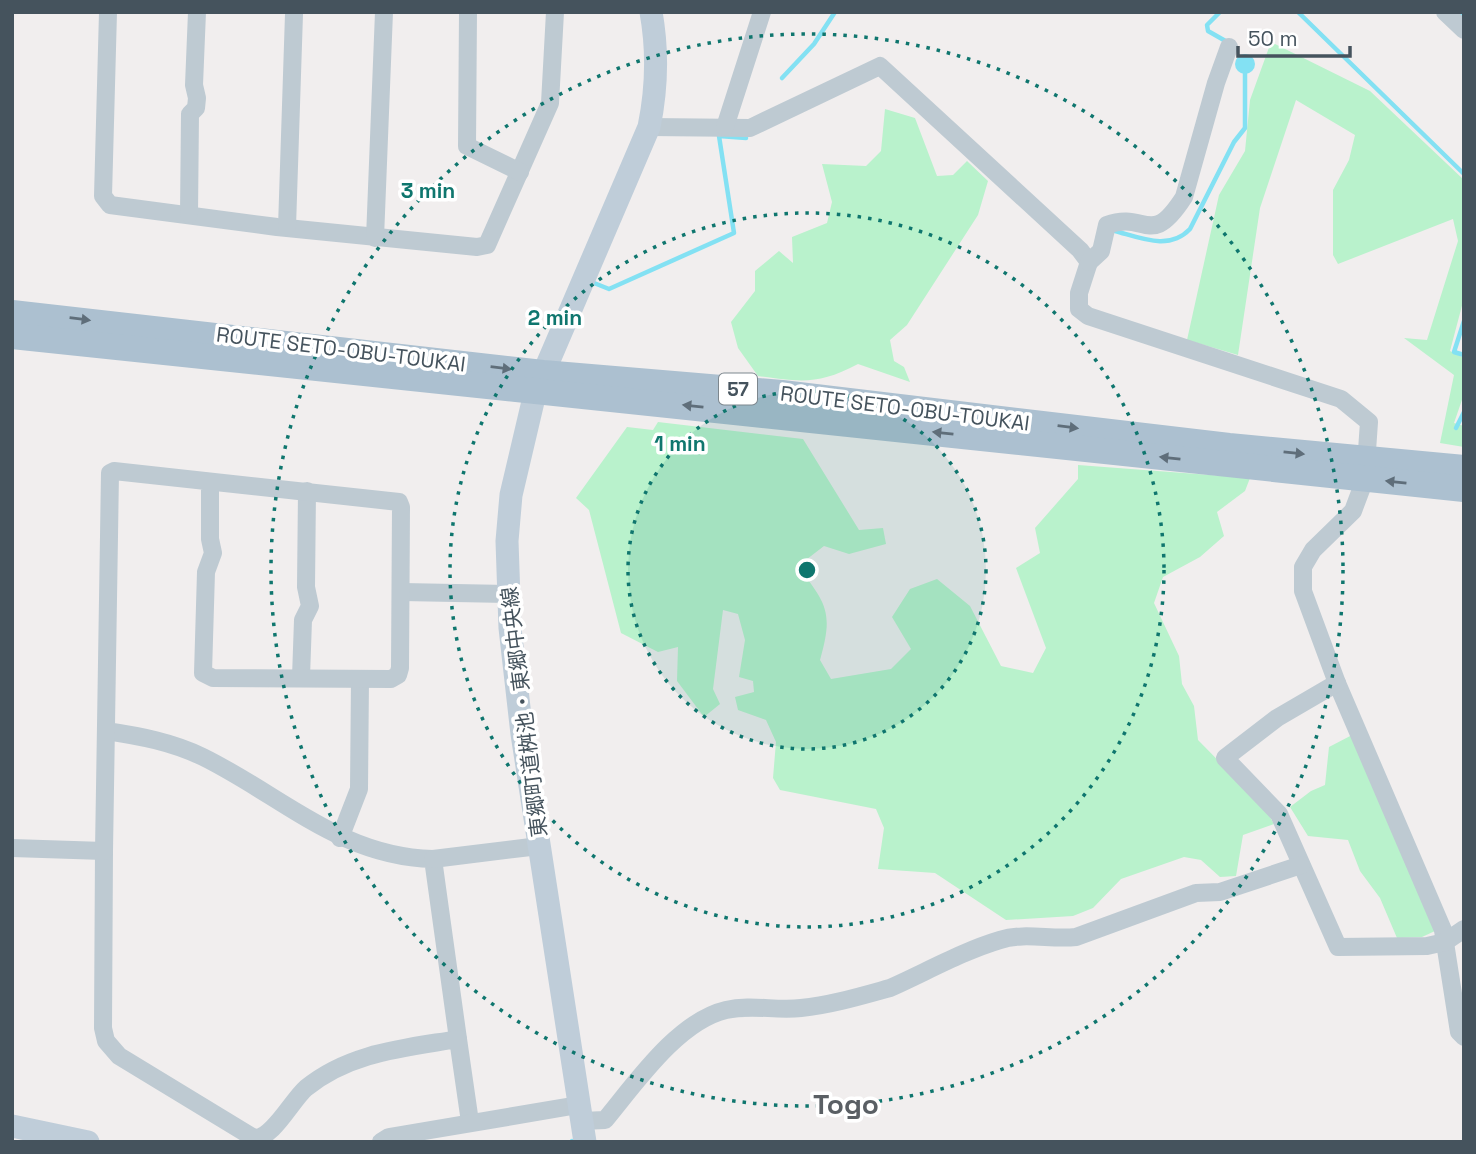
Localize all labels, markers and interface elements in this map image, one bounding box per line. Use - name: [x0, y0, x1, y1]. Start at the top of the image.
- scale bar: [1238, 14, 1350, 58]
- text: 50 m: [1248, 25, 1298, 52]
- text: 3 min: [401, 177, 455, 204]
- text: 2 min: [528, 304, 582, 331]
- one-way arrow: [69, 313, 91, 324]
- street label: ROUTE SETO-OBU-TOUKAI: [215, 320, 467, 378]
- one-way arrow: [490, 362, 512, 373]
- road number: 57: [719, 374, 757, 404]
- street label: ROUTE SETO-OBU-TOUKAI: [779, 379, 1031, 437]
- one-way arrow: [682, 400, 704, 411]
- one-way arrow: [1057, 422, 1079, 433]
- one-way arrow: [932, 427, 954, 438]
- text: 1 min: [654, 430, 706, 457]
- one-way arrow: [1283, 447, 1305, 458]
- one-way arrow: [1158, 452, 1180, 463]
- one-way arrow: [1385, 476, 1407, 487]
- centre of rings: [795, 558, 819, 582]
- street label: 東郷町道桝池・東郷中央線: [495, 585, 553, 839]
- district label: Togo: [813, 1086, 879, 1122]

